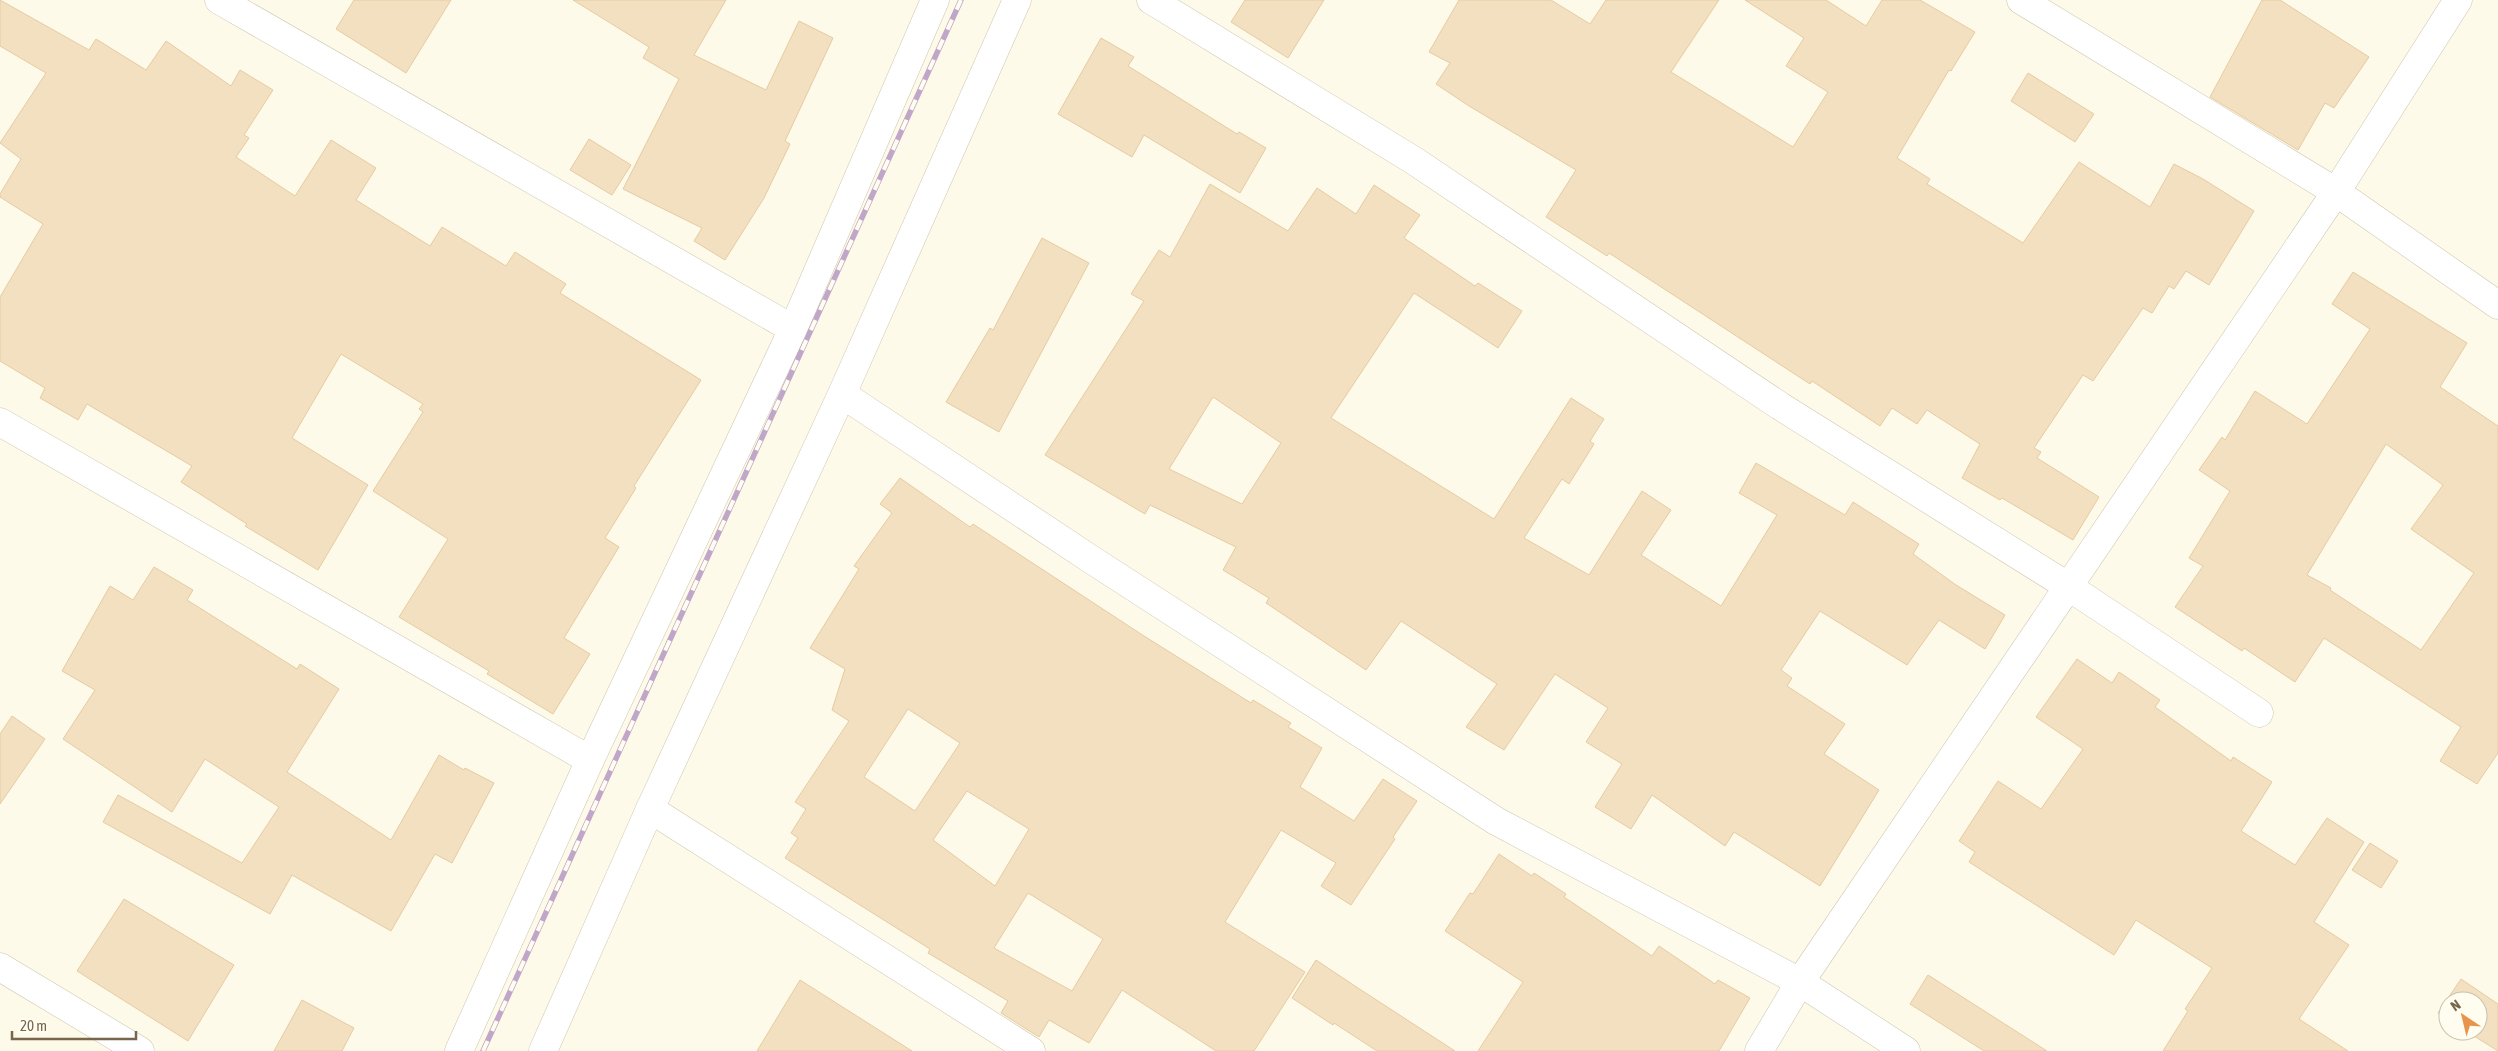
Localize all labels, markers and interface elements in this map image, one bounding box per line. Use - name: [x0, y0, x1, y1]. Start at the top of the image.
- north arrow: [2438, 991, 2488, 1041]
- text: N: [2448, 996, 2464, 1014]
- scale bar: [12, 1008, 136, 1040]
- text: 20 m: [20, 1017, 47, 1034]

